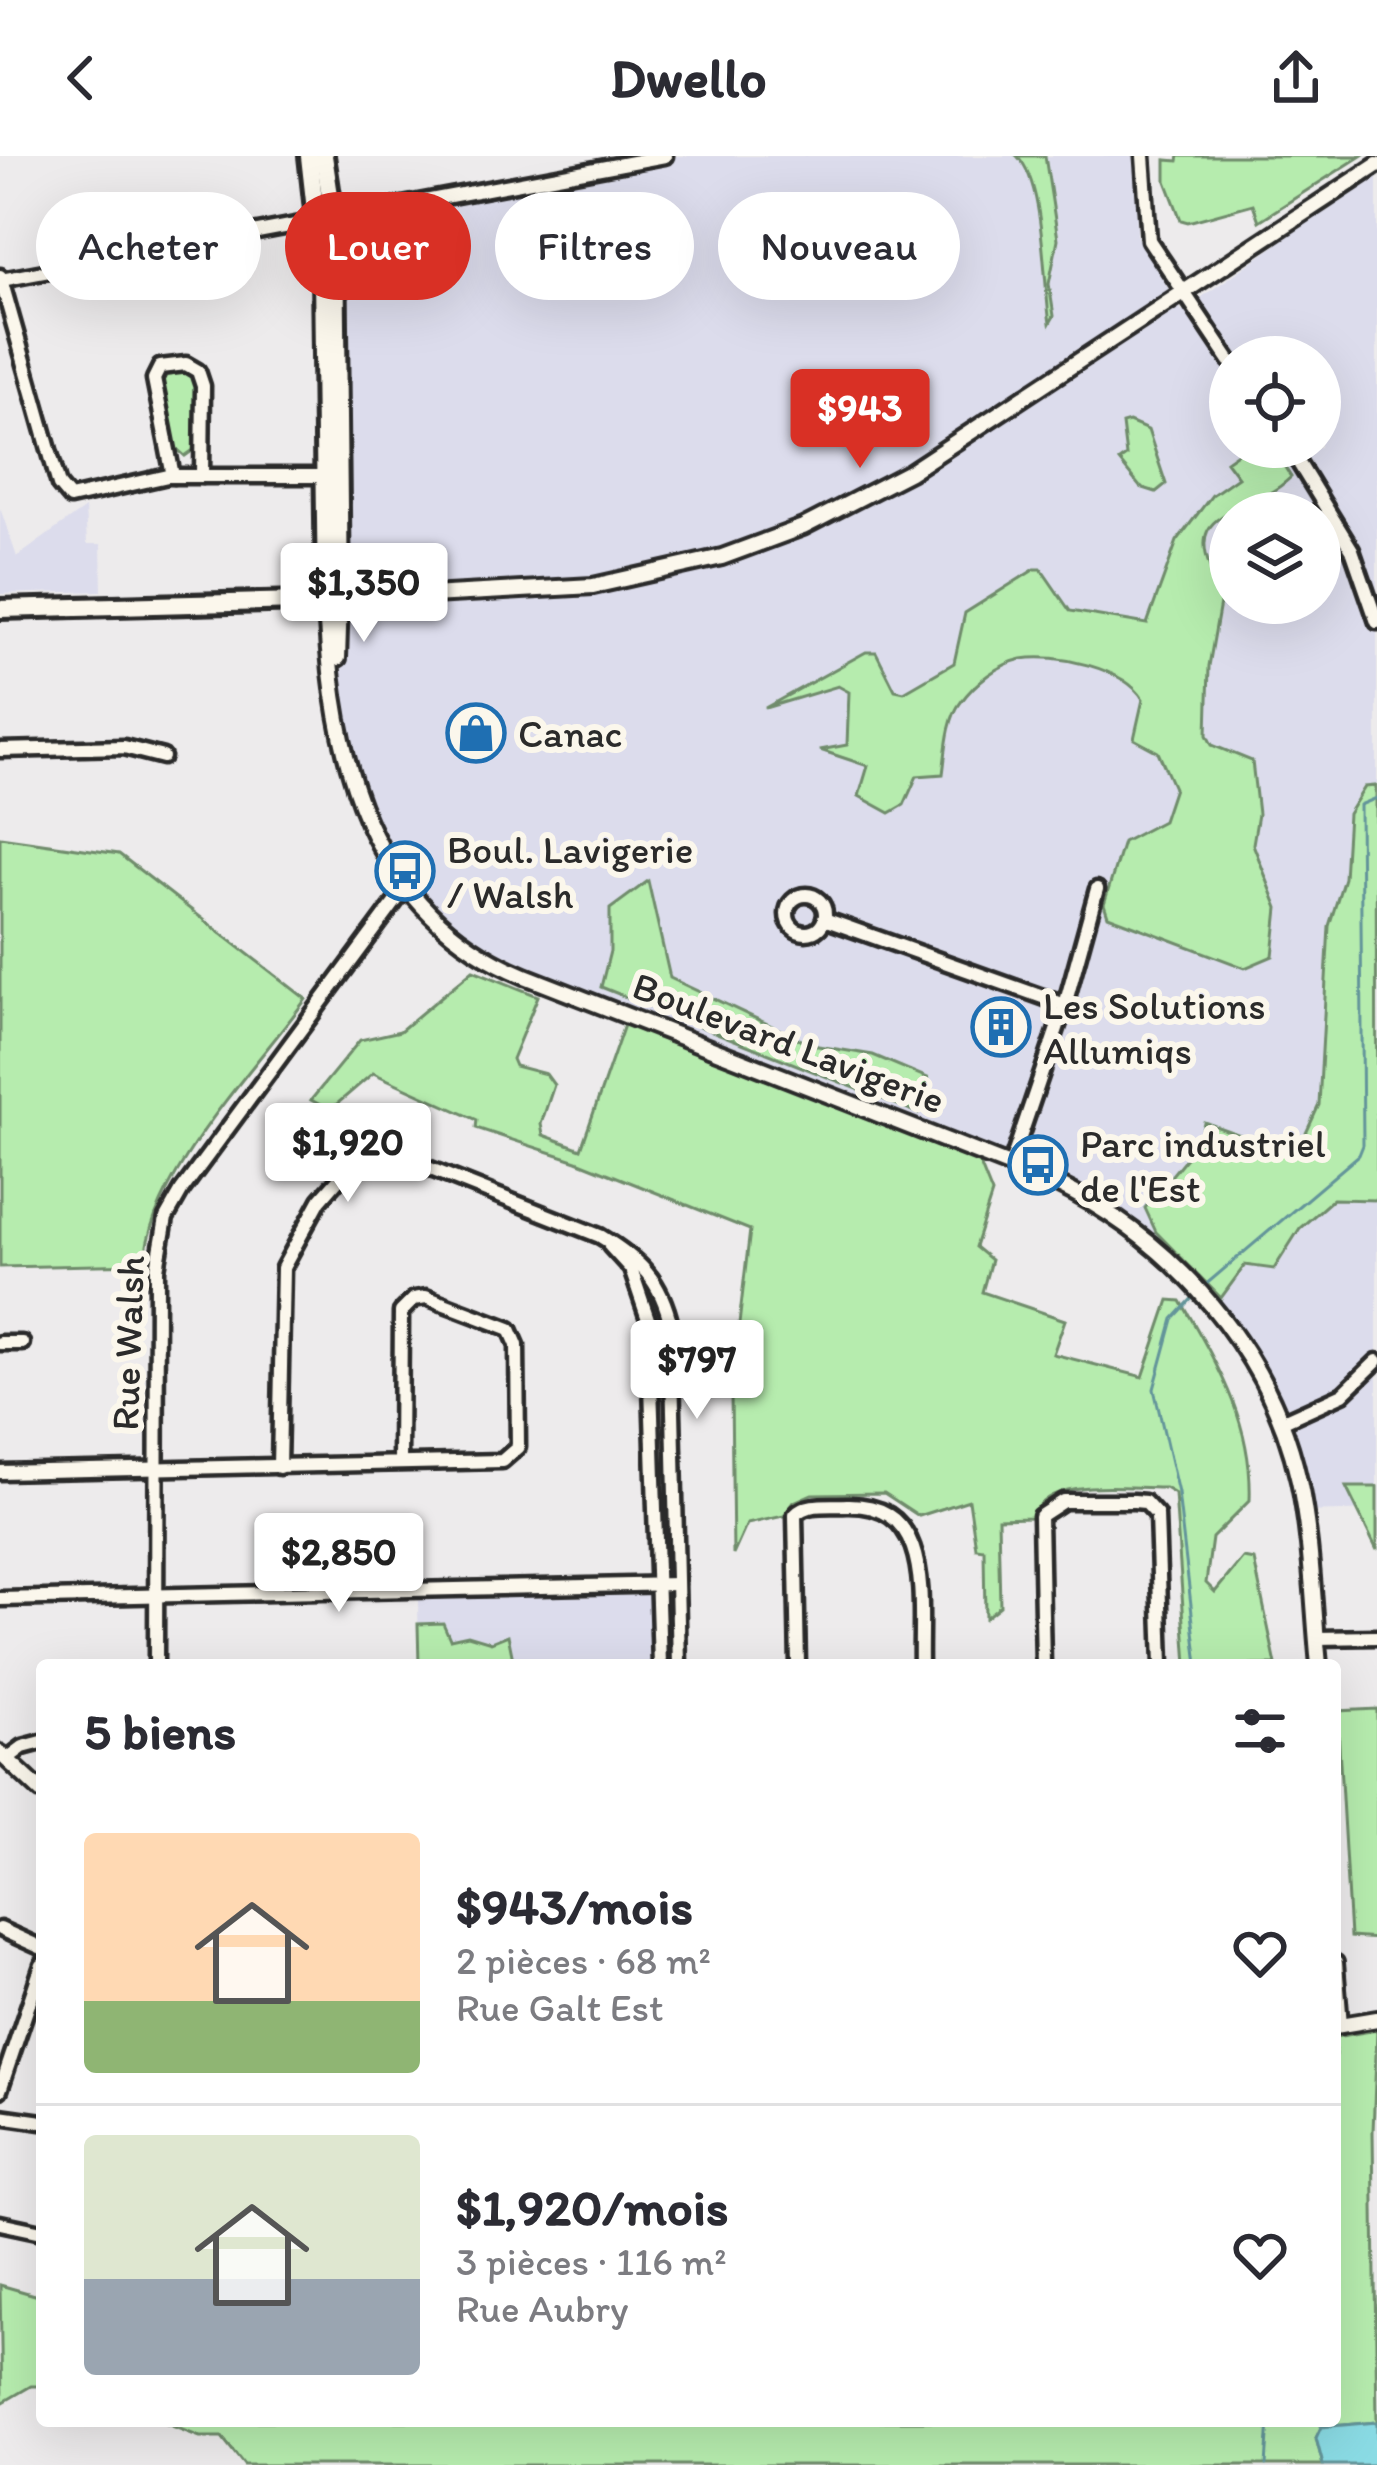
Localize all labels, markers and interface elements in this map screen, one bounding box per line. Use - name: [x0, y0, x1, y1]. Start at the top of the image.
- icon: back: [48, 45, 114, 111]
- icon: share: [1263, 45, 1329, 111]
- text: Dwello: [610, 46, 767, 111]
- chip: Acheter: [36, 192, 261, 300]
- chip: Louer: [285, 192, 471, 300]
- chip: Filtres: [495, 192, 694, 300]
- chip: Nouveau: [718, 192, 960, 300]
- map controls: [1209, 336, 1341, 624]
- button: locate: [1209, 336, 1341, 468]
- pin: $943: [789, 369, 931, 471]
- text: $943: [818, 384, 902, 431]
- button: layers: [1209, 492, 1341, 624]
- pin: $1,350: [266, 543, 462, 645]
- text: $1,350: [308, 558, 420, 605]
- shop icon: Canac: [445, 702, 507, 764]
- place label: Canac: [518, 710, 622, 757]
- place label: Boul. Lavigerie / Walsh: [447, 826, 693, 918]
- bus stop icon: Boul. Lavigerie / Walsh: [374, 840, 436, 902]
- street label: Boulevard Lavigerie: [626, 961, 951, 1124]
- place label: Les Solutions Allumiqs: [1043, 982, 1266, 1074]
- building icon: Les Solutions Allumiqs: [970, 996, 1032, 1058]
- pin: $1,920: [250, 1103, 446, 1205]
- text: $1,920: [292, 1118, 404, 1165]
- place label: Parc industriel de l'Est: [1080, 1120, 1326, 1212]
- bus stop icon: Parc industriel de l'Est: [1007, 1134, 1069, 1196]
- street label: Rue Walsh: [101, 1254, 154, 1431]
- pin: $797: [626, 1320, 768, 1422]
- text: $797: [658, 1335, 736, 1382]
- pin: $2,850: [241, 1513, 437, 1615]
- text: $2,850: [281, 1528, 397, 1575]
- icon: filters: [1227, 1698, 1293, 1764]
- text: 5 biens: [84, 1701, 236, 1762]
- text: $943/mois: [456, 1876, 693, 1937]
- icon: home: [180, 1881, 324, 2025]
- icon: heart: [1227, 1920, 1293, 1986]
- text: 2 pièces · 68 m²: [456, 1937, 711, 1984]
- text: Rue Galt Est: [456, 1984, 664, 2031]
- text: $1,920/mois: [456, 2177, 729, 2238]
- icon: home: [180, 2183, 324, 2327]
- icon: heart: [1227, 2222, 1293, 2288]
- text: 3 pièces · 116 m²: [456, 2238, 727, 2285]
- text: Rue Aubry: [456, 2285, 629, 2332]

